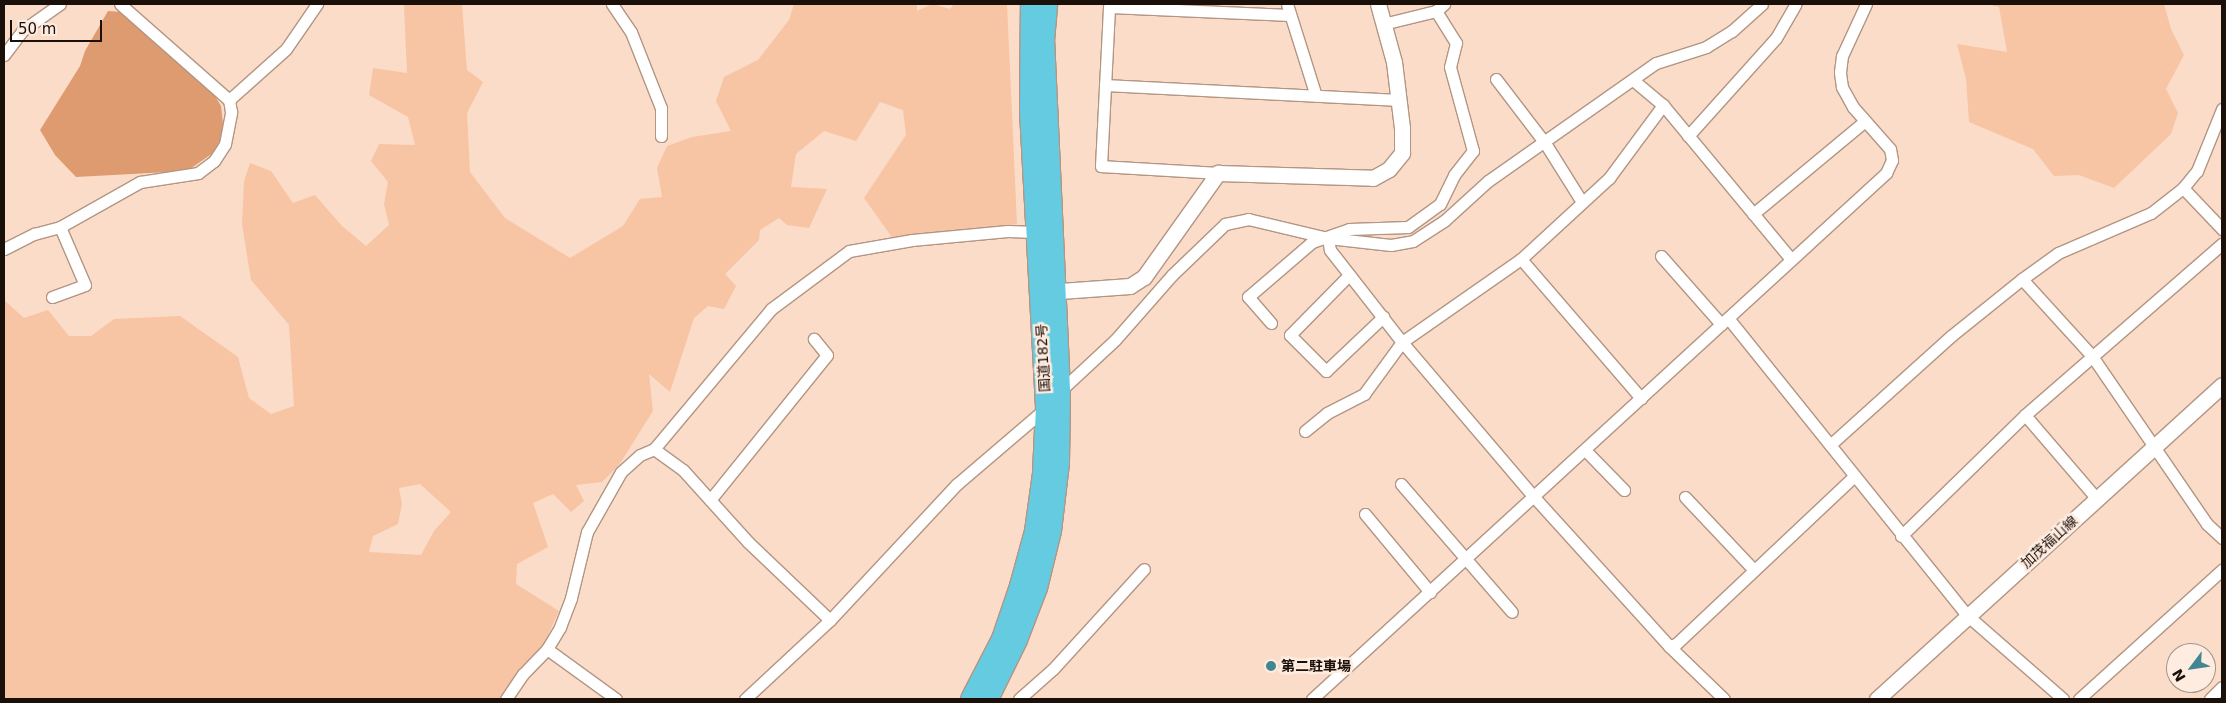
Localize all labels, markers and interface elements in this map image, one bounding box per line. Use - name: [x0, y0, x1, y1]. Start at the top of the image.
- scale bar: [12, 10, 105, 42]
- text: 50 m: [18, 20, 56, 38]
- street label: 国道182号: [1033, 323, 1053, 393]
- street label: 加茂福山線: [2017, 512, 2081, 572]
- north arrow: [2166, 643, 2216, 693]
- place label: 第二駐車場: [1281, 658, 1351, 674]
- marker: 第二駐車場: [1265, 660, 1277, 672]
- text: N: [2169, 666, 2189, 684]

